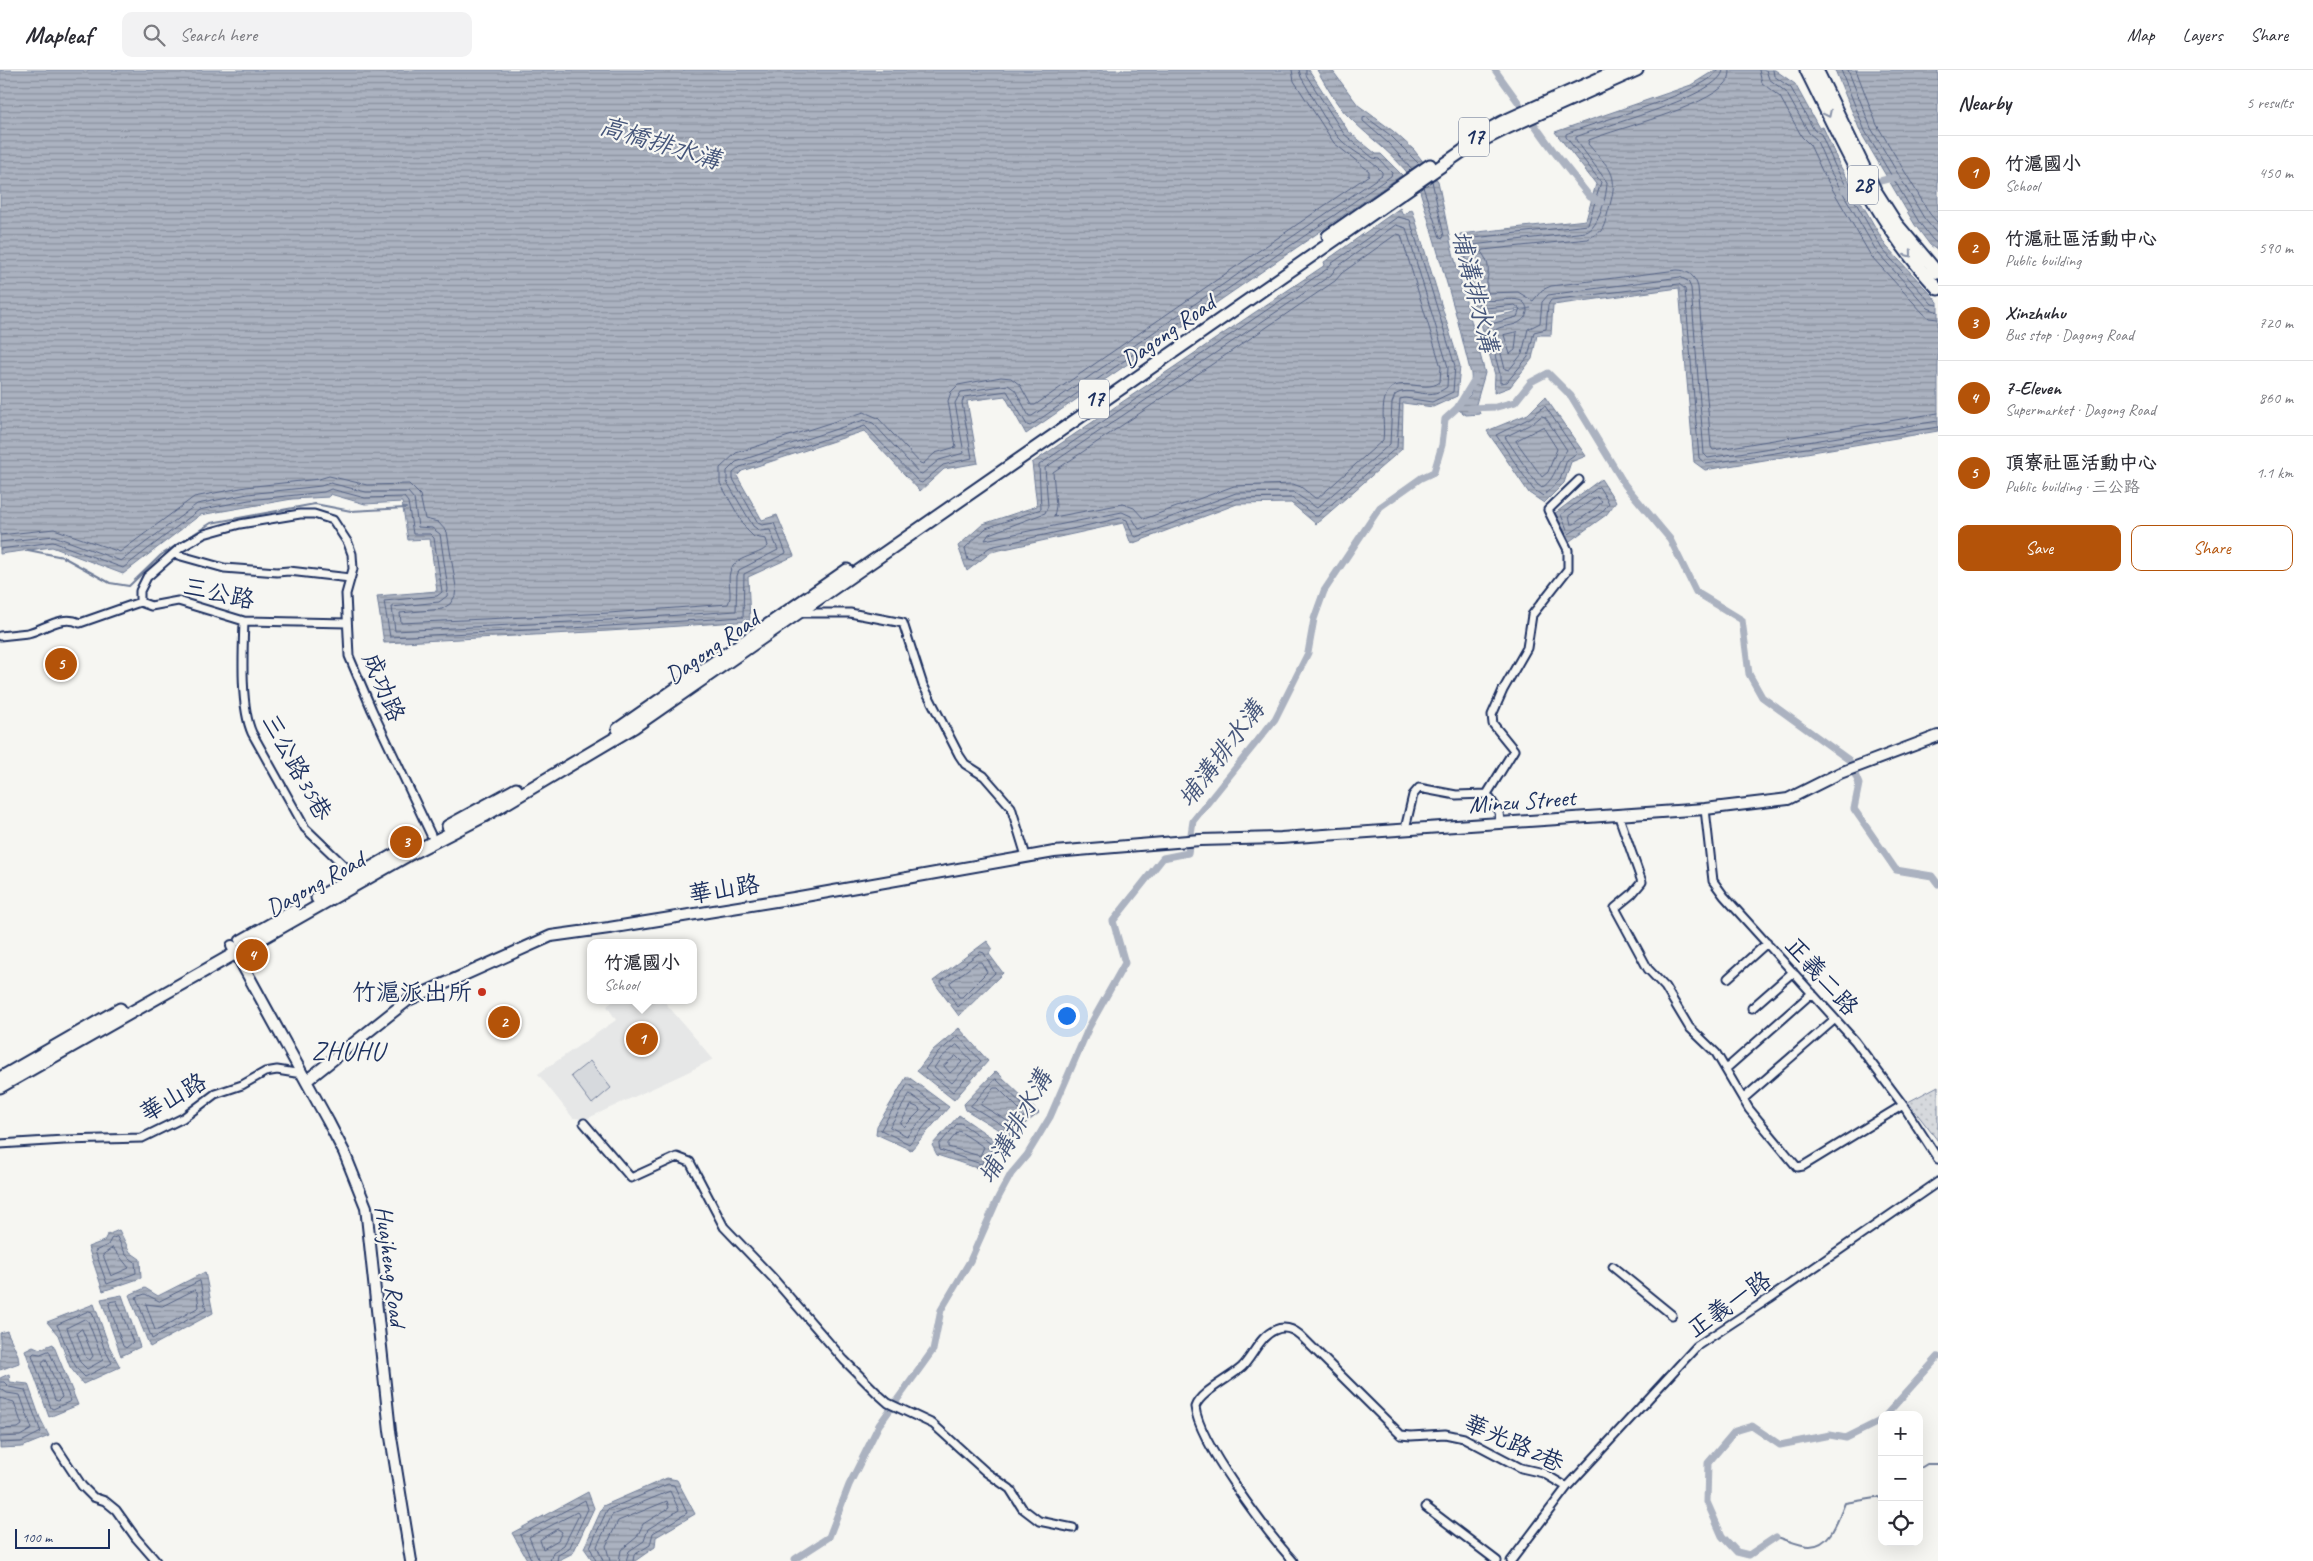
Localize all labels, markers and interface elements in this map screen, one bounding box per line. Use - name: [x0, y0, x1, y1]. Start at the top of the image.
- search box: [122, 12, 472, 57]
- text: Mapleaf: [25, 20, 92, 50]
- icon: search: [140, 21, 168, 49]
- text: Search here: [180, 23, 257, 47]
- text: Map: [2127, 24, 2155, 46]
- text: Layers: [2183, 24, 2222, 46]
- text: Share: [2250, 24, 2288, 46]
- text: Nearby: [1958, 90, 2011, 116]
- text: 5 results: [2246, 93, 2293, 113]
- water label: 高橋排水溝: [596, 109, 726, 177]
- one-way arrow: [1822, 109, 1832, 118]
- road number: 17: [1459, 118, 1489, 156]
- text: 竹滬國小: [2005, 152, 2081, 176]
- text: 1: [1970, 163, 1978, 183]
- text: 450 m: [2259, 163, 2293, 183]
- road number: 28: [1848, 166, 1878, 204]
- text: School: [2005, 176, 2039, 196]
- water label: 埔溝排水溝: [1444, 226, 1506, 357]
- text: 竹滬社區活動中心: [2005, 227, 2157, 251]
- text: 2: [1970, 238, 1978, 258]
- text: 590 m: [2259, 238, 2293, 258]
- one-way arrow: [1903, 248, 1911, 257]
- text: Public building: [2005, 251, 2081, 271]
- street label: Dagong Road: [1115, 286, 1224, 374]
- text: Xinzhuhu: [2005, 301, 2065, 325]
- text: 3: [1970, 313, 1978, 333]
- text: 720 m: [2259, 313, 2293, 333]
- text: Bus stop · Dagong Road: [2005, 325, 2133, 345]
- text: 7-Eleven: [2005, 376, 2061, 400]
- road number: 17: [1079, 380, 1109, 418]
- text: 4: [1970, 388, 1978, 408]
- text: 860 m: [2259, 388, 2293, 408]
- text: Supermarket · Dagong Road: [2005, 400, 2155, 420]
- text: 頂寮社區活動中心: [2005, 451, 2157, 475]
- text: 5: [1971, 463, 1977, 483]
- text: 1.1 km: [2256, 463, 2293, 483]
- text: Public building · 三公路: [2005, 477, 2140, 497]
- button: Save: [1958, 525, 2121, 571]
- button: Share: [2131, 525, 2293, 571]
- street label: 三公路: [181, 571, 257, 615]
- street label: Dagong Road: [659, 602, 768, 690]
- pin: 5: [45, 645, 77, 683]
- street label: 成功路: [356, 648, 412, 726]
- water label: 埔溝排水溝: [1171, 693, 1273, 814]
- street label: 三公路35巷: [255, 708, 339, 826]
- street label: Minzu Street: [1468, 782, 1578, 820]
- pin: 3: [390, 823, 422, 861]
- street label: Dagong Road: [261, 843, 372, 923]
- street label: 華山路: [686, 869, 762, 909]
- street label: 正義二路: [1779, 930, 1865, 1022]
- pin: 4: [236, 936, 268, 974]
- popup: [587, 939, 697, 1004]
- text: 竹滬國小: [604, 951, 680, 975]
- text: School: [604, 975, 638, 995]
- place label: 竹滬派出所: [352, 977, 472, 1007]
- marker: 竹滬派出所: [476, 986, 488, 998]
- pin: 2: [488, 1003, 520, 1041]
- your location: [1054, 1003, 1080, 1029]
- pin: 1: [626, 1020, 658, 1058]
- district label: ZHUHU: [312, 1035, 388, 1068]
- water label: 埔溝排水溝: [971, 1063, 1060, 1189]
- street label: 華山路: [134, 1066, 212, 1128]
- street label: Huajheng Road: [369, 1204, 414, 1331]
- street label: 正義一路: [1681, 1264, 1777, 1344]
- street label: 華光路2巷: [1459, 1408, 1569, 1478]
- map controls: [1878, 1411, 1923, 1546]
- button: +: [1878, 1411, 1923, 1456]
- button: −: [1878, 1456, 1923, 1501]
- button: locate: [1878, 1501, 1923, 1546]
- scale bar: [15, 1526, 110, 1549]
- text: 100 m: [22, 1529, 52, 1546]

